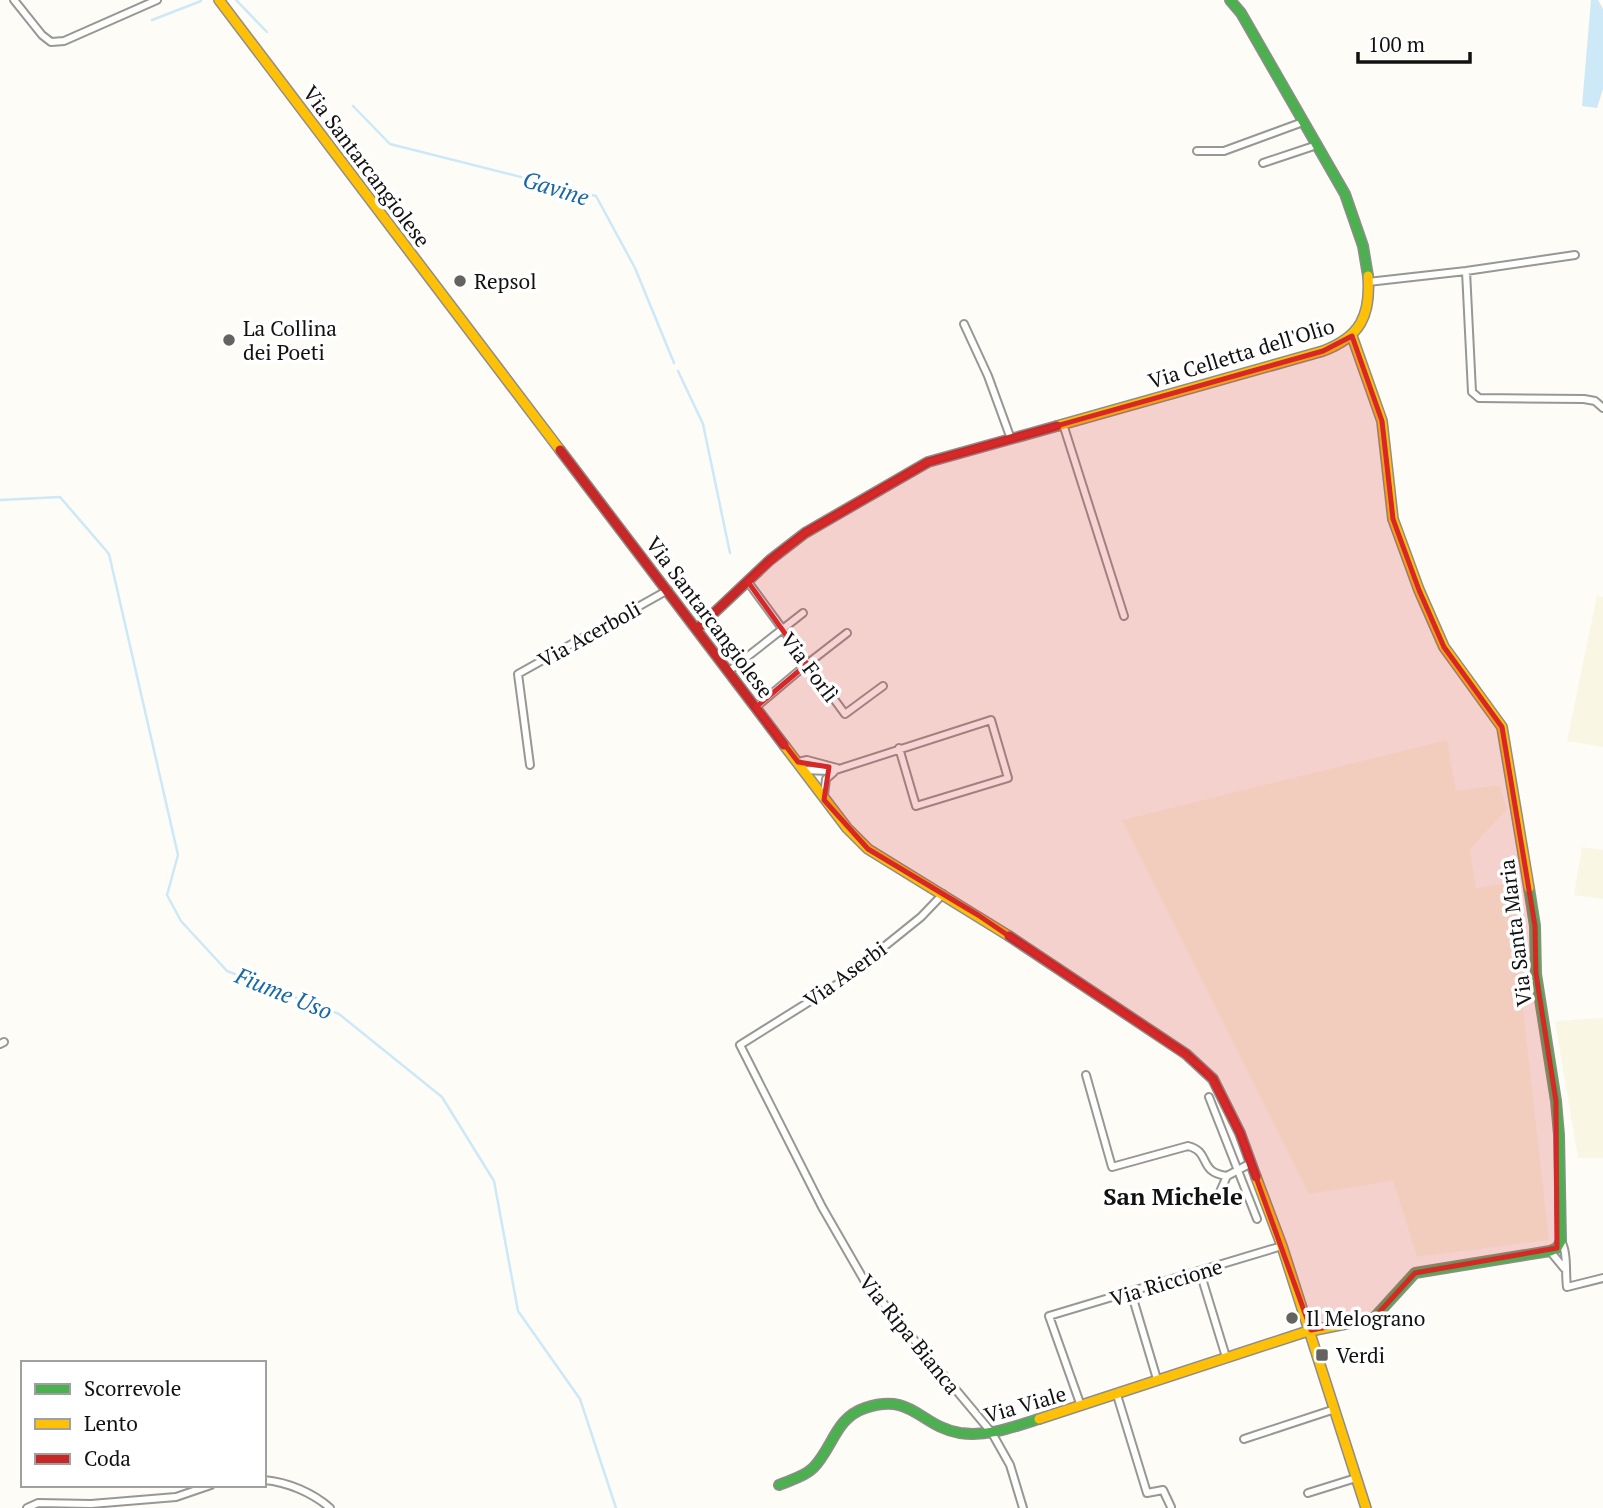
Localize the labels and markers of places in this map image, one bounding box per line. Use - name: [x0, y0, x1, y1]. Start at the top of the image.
- place label: Repsol: [474, 267, 536, 295]
- marker: Repsol: [452, 273, 468, 289]
- place label: La Collina dei Poeti: [243, 314, 337, 366]
- marker: La Collina dei Poeti: [221, 332, 237, 348]
- place label: Il Melograno: [1306, 1304, 1425, 1332]
- marker: Il Melograno: [1284, 1310, 1300, 1326]
- place label: Verdi: [1336, 1341, 1385, 1369]
- marker: Verdi: [1314, 1347, 1330, 1363]

